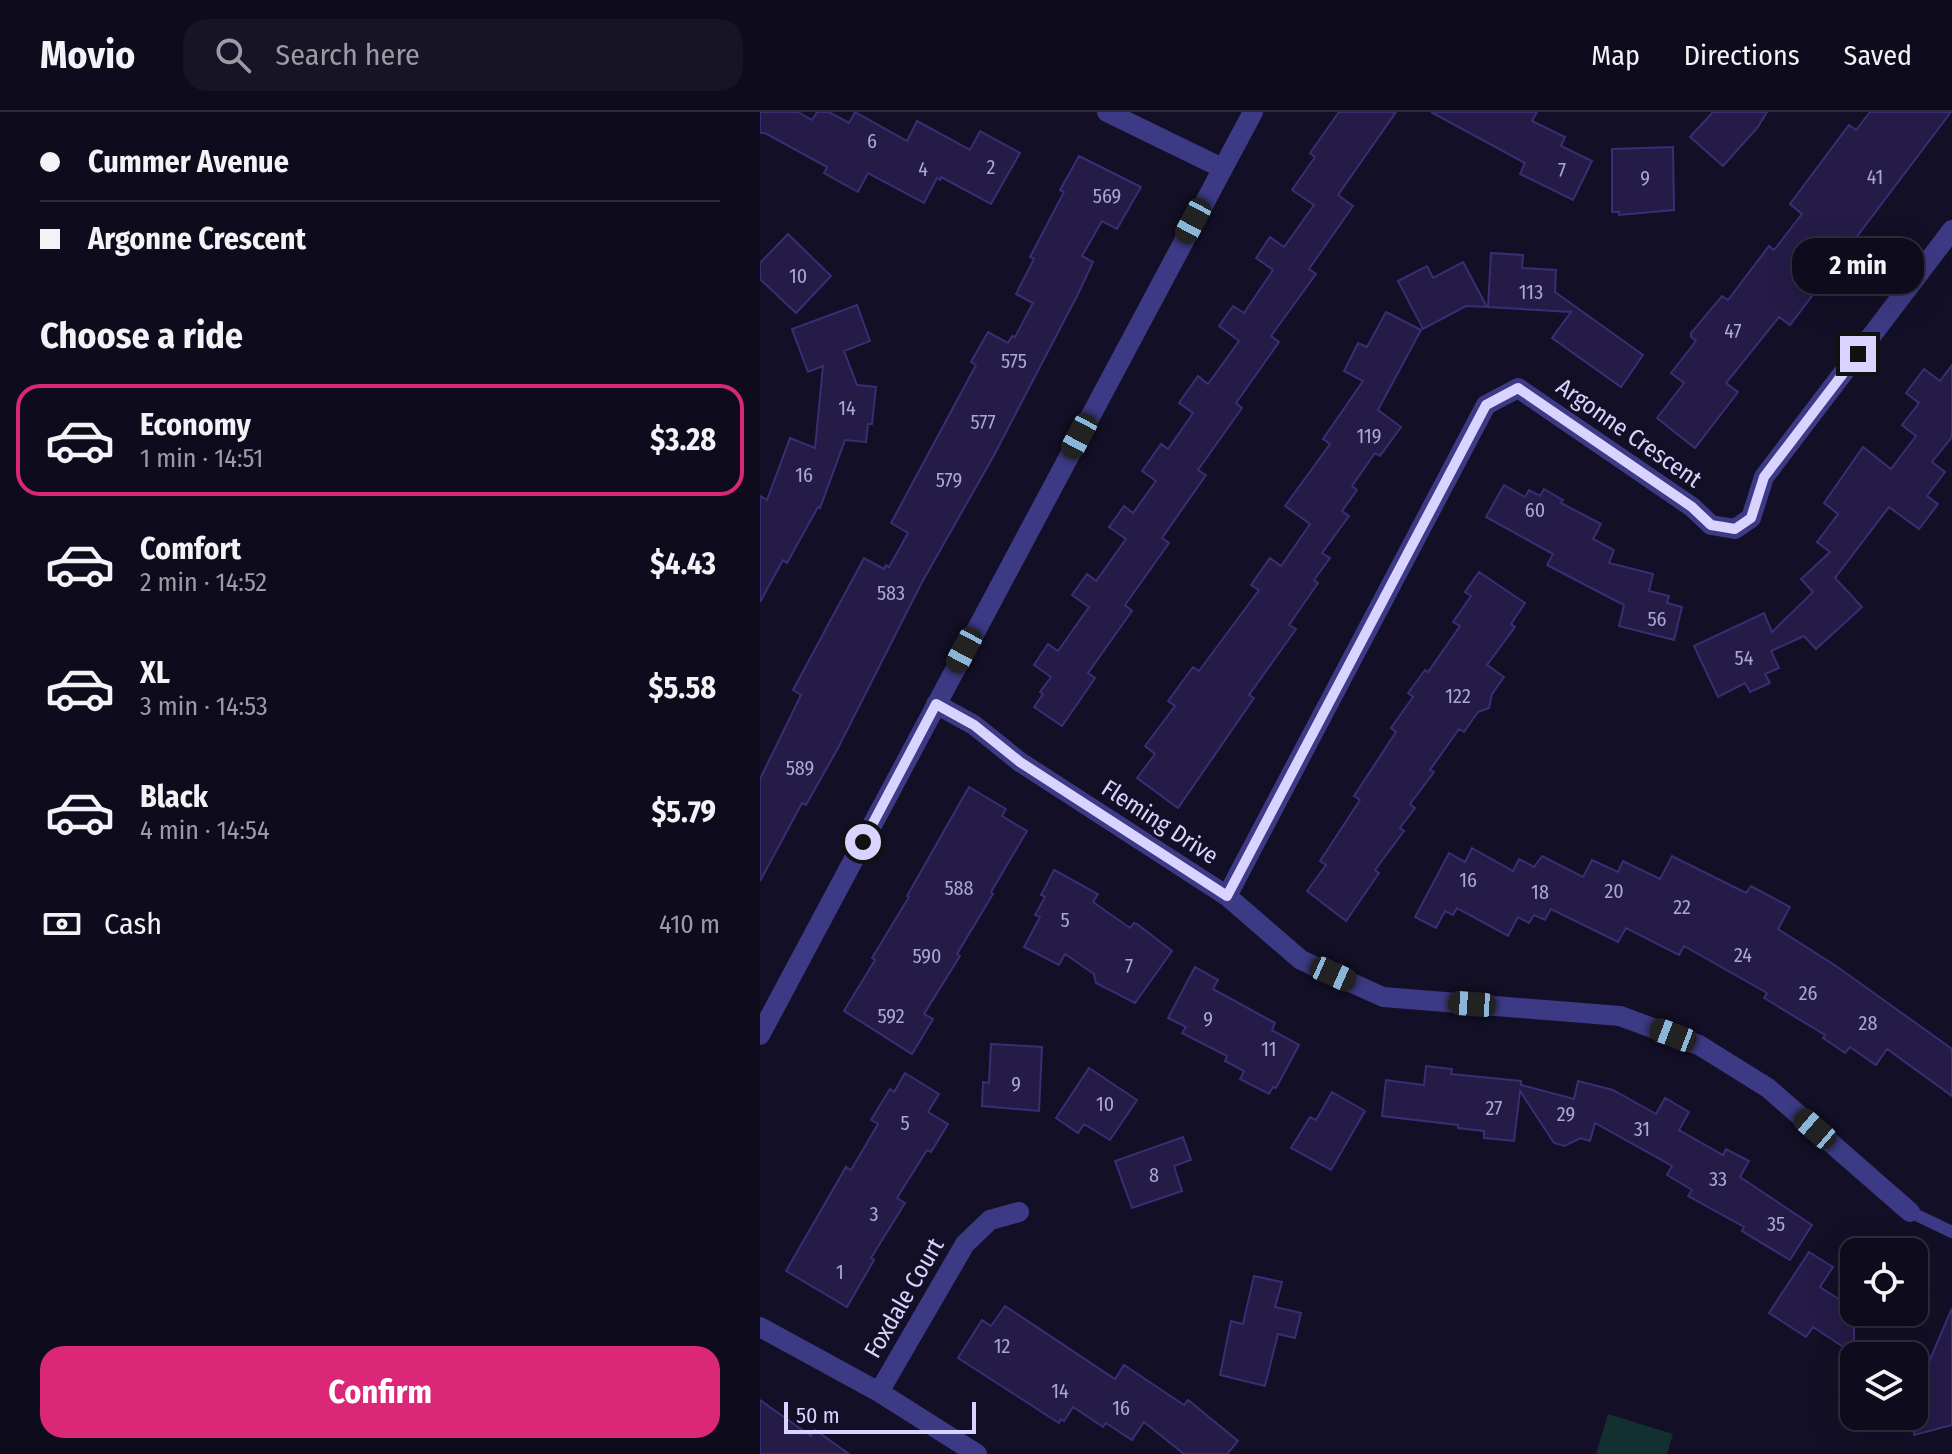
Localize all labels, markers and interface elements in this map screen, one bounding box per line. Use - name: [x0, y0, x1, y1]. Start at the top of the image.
- search box: [183, 19, 743, 91]
- text: Movio: [40, 32, 135, 78]
- icon: search: [211, 33, 255, 77]
- text: Search here: [275, 37, 420, 73]
- text: Map: [1591, 39, 1640, 72]
- text: Directions: [1684, 39, 1800, 72]
- text: Saved: [1844, 39, 1912, 72]
- house number: 6: [867, 129, 877, 153]
- text: Cummer Avenue: [88, 144, 289, 180]
- house number: 2: [987, 155, 996, 179]
- house number: 4: [918, 157, 928, 181]
- house number: 7: [1558, 158, 1566, 182]
- house number: 41: [1867, 165, 1883, 189]
- house number: 9: [1640, 166, 1650, 190]
- house number: 569: [1093, 184, 1121, 208]
- car: [1171, 194, 1215, 248]
- text: Argonne Crescent: [88, 221, 306, 257]
- callout: 2 min: [1792, 238, 1924, 294]
- text: 2 min: [1829, 250, 1887, 281]
- house number: 10: [789, 264, 807, 288]
- house number: 113: [1519, 280, 1543, 304]
- text: Choose a ride: [40, 314, 243, 358]
- house number: 47: [1724, 319, 1742, 343]
- route end: [1840, 336, 1876, 372]
- house number: 575: [1001, 349, 1027, 373]
- street label: Argonne Crescent: [1551, 373, 1707, 494]
- house number: 14: [838, 396, 856, 420]
- icon: car: [44, 404, 116, 476]
- text: Economy: [140, 407, 251, 443]
- car: [1057, 409, 1101, 463]
- house number: 577: [970, 410, 996, 434]
- text: $3.28: [650, 422, 716, 458]
- house number: 119: [1356, 424, 1382, 448]
- text: 1 min · 14:51: [140, 443, 263, 474]
- house number: 16: [795, 463, 813, 487]
- house number: 579: [936, 468, 962, 492]
- house number: 60: [1525, 498, 1545, 522]
- icon: car: [44, 528, 116, 600]
- text: Comfort: [140, 531, 241, 567]
- text: $4.43: [650, 546, 716, 582]
- text: 2 min · 14:52: [140, 567, 267, 598]
- house number: 583: [877, 581, 905, 605]
- house number: 56: [1647, 607, 1667, 631]
- car: [942, 623, 986, 677]
- house number: 54: [1735, 646, 1754, 670]
- icon: car: [44, 652, 116, 724]
- text: XL: [140, 655, 170, 691]
- text: $5.58: [649, 670, 716, 706]
- house number: 122: [1445, 684, 1471, 708]
- text: 3 min · 14:53: [140, 691, 268, 722]
- house number: 589: [786, 756, 814, 780]
- street label: Fleming Drive: [1097, 774, 1223, 870]
- icon: car: [44, 776, 116, 848]
- text: Black: [140, 779, 208, 815]
- text: $5.79: [651, 794, 716, 830]
- text: 4 min · 14:54: [140, 815, 270, 846]
- route start: [845, 824, 881, 860]
- house number: 16: [1459, 868, 1477, 892]
- house number: 588: [944, 876, 974, 900]
- house number: 20: [1604, 879, 1624, 903]
- house number: 18: [1531, 880, 1549, 904]
- house number: 22: [1673, 895, 1691, 919]
- icon: cash: [40, 902, 84, 946]
- text: Cash: [104, 906, 162, 942]
- house number: 5: [1060, 908, 1070, 932]
- text: 410 m: [659, 909, 720, 940]
- house number: 24: [1734, 943, 1752, 967]
- house number: 590: [912, 944, 942, 968]
- car: [1306, 953, 1360, 995]
- house number: 7: [1125, 954, 1133, 978]
- house number: 26: [1799, 981, 1817, 1005]
- car: [1447, 990, 1497, 1018]
- house number: 592: [877, 1004, 905, 1028]
- house number: 9: [1203, 1007, 1213, 1031]
- house number: 28: [1859, 1011, 1877, 1035]
- car: [1646, 1015, 1700, 1055]
- house number: 11: [1261, 1037, 1277, 1061]
- house number: 9: [1011, 1072, 1021, 1096]
- house number: 10: [1096, 1092, 1114, 1116]
- house number: 27: [1486, 1096, 1502, 1120]
- house number: 29: [1557, 1102, 1575, 1126]
- car: [1789, 1104, 1841, 1154]
- house number: 5: [900, 1111, 910, 1135]
- house number: 31: [1634, 1117, 1650, 1141]
- house number: 8: [1149, 1163, 1159, 1187]
- house number: 33: [1709, 1167, 1727, 1191]
- house number: 3: [869, 1202, 879, 1226]
- house number: 35: [1767, 1212, 1785, 1236]
- street label: Foxdale Court: [858, 1233, 950, 1363]
- map controls: [1840, 1238, 1928, 1430]
- button: locate: [1840, 1238, 1928, 1326]
- house number: 1: [836, 1260, 844, 1284]
- house number: 12: [994, 1334, 1010, 1358]
- button: layers: [1840, 1342, 1928, 1430]
- button: Confirm: [40, 1346, 720, 1438]
- house number: 14: [1051, 1379, 1069, 1403]
- house number: 16: [1112, 1396, 1130, 1420]
- scale bar: [784, 1398, 976, 1434]
- text: 50 m: [796, 1402, 840, 1429]

